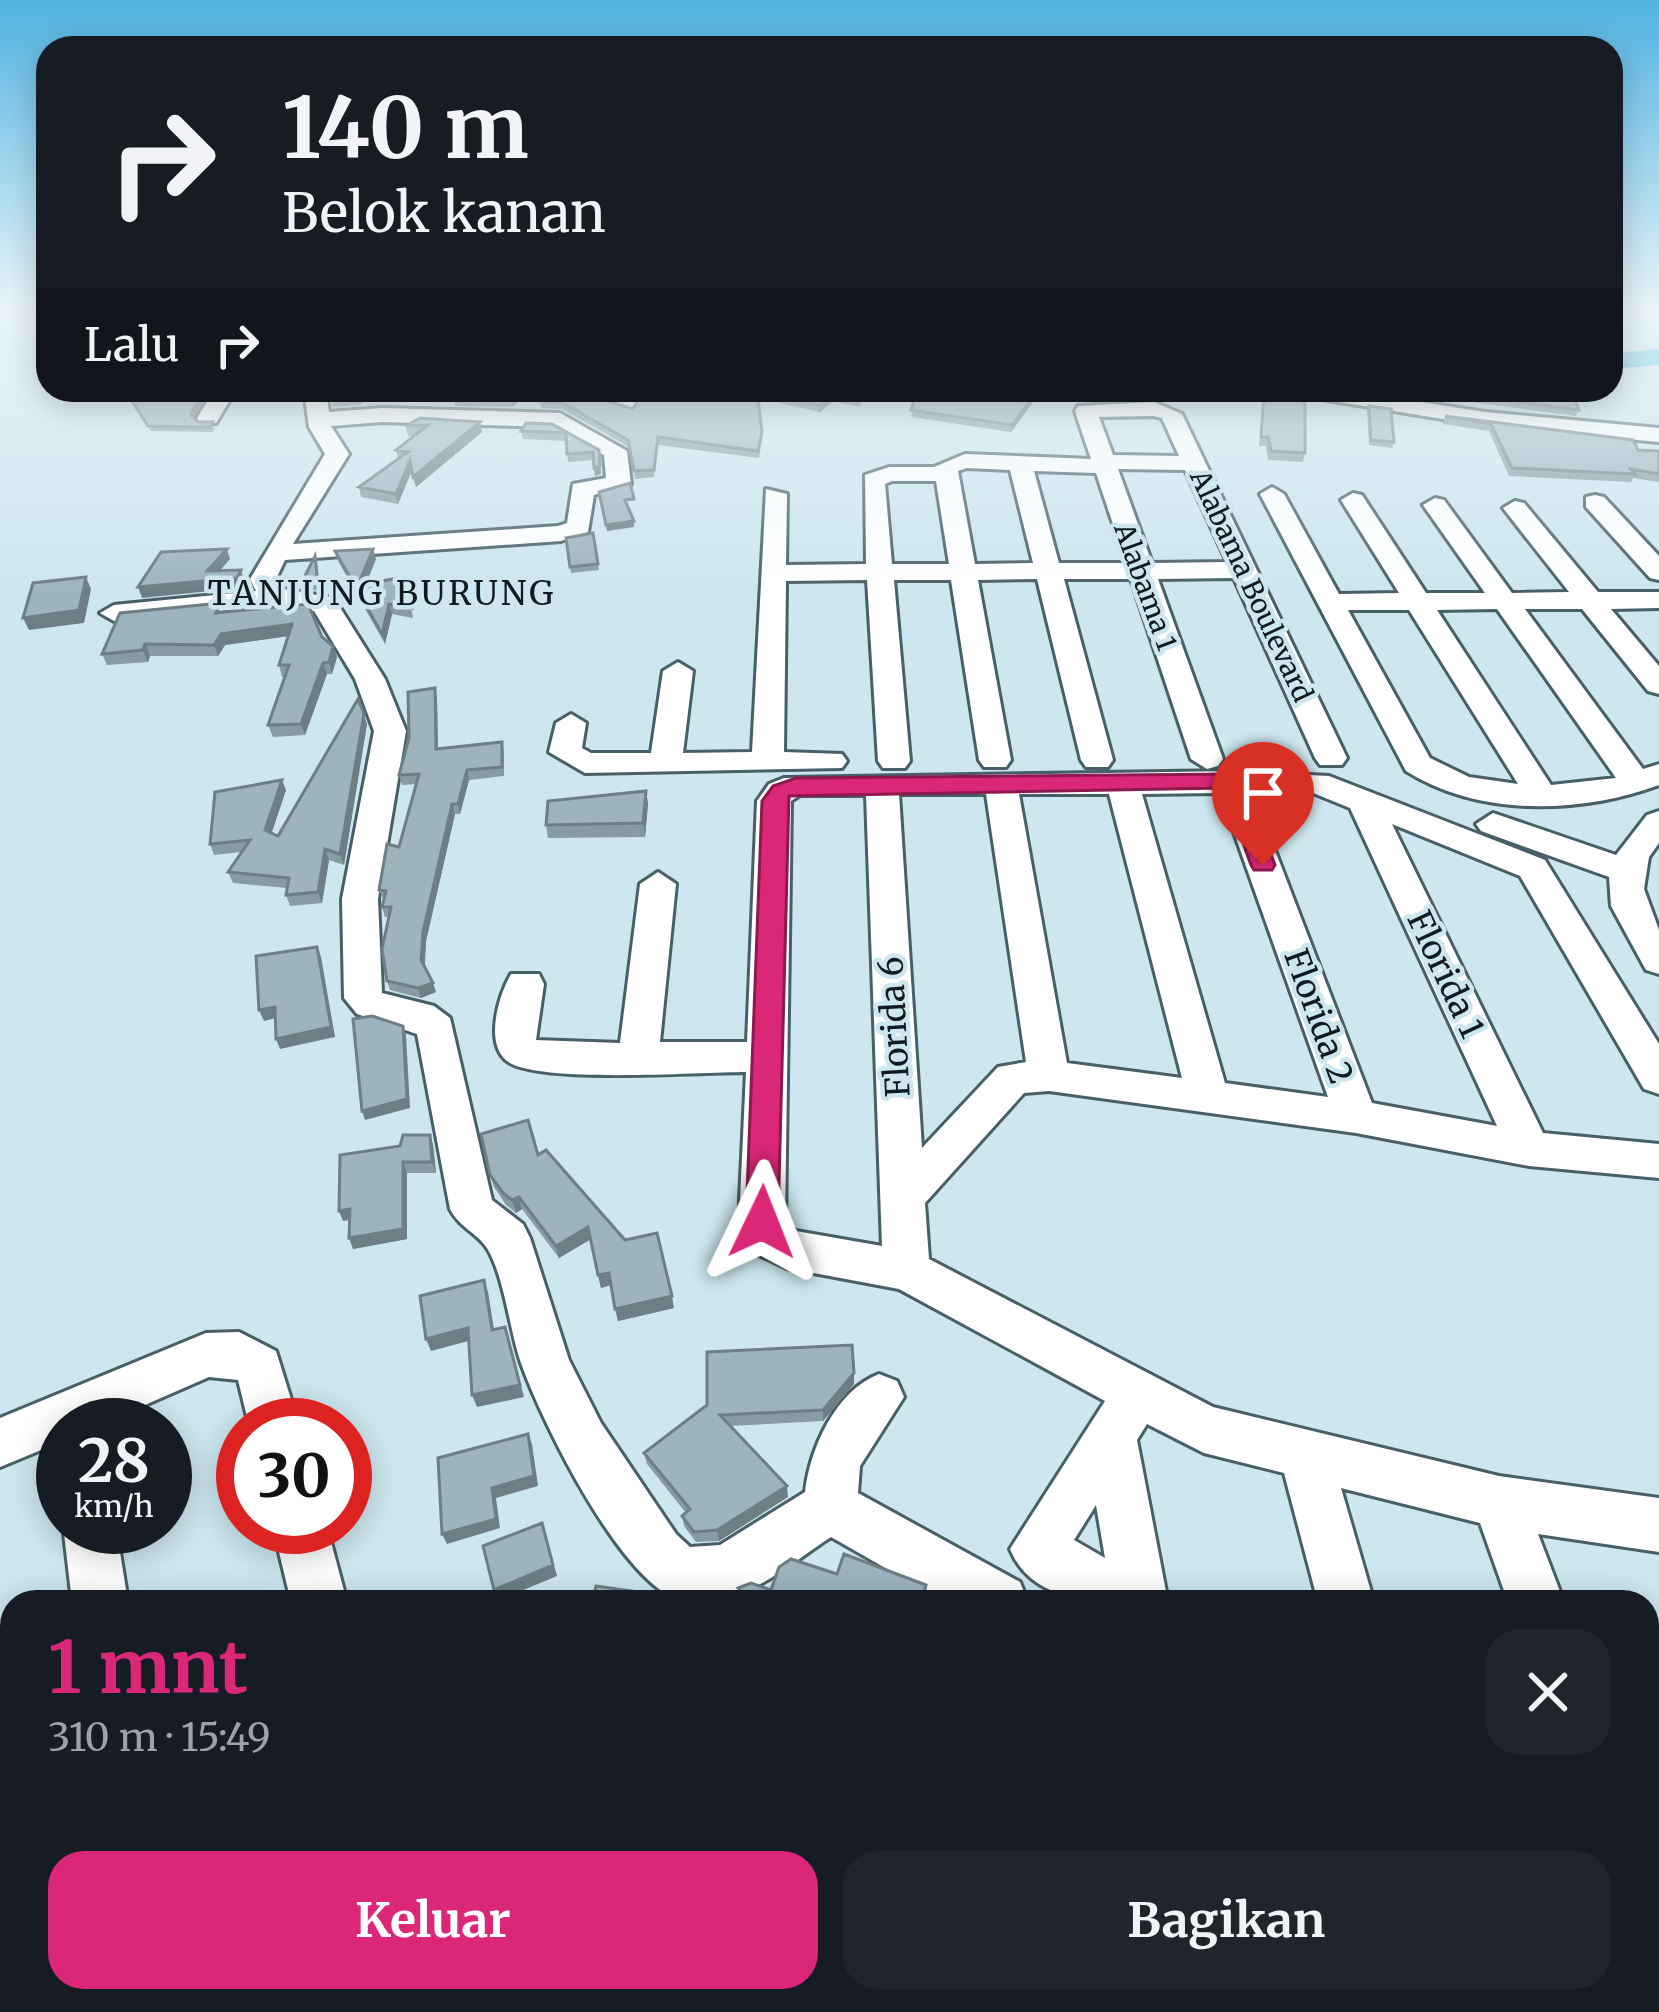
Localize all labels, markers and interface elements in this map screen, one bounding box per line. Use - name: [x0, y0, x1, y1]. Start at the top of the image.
- text: 140 m: [282, 75, 529, 181]
- icon: right: [84, 84, 240, 240]
- text: Belok kanan: [282, 179, 606, 247]
- icon: right: [204, 312, 270, 378]
- text: Lalu: [84, 317, 180, 373]
- street label: Alabama Boulevard: [1183, 463, 1321, 707]
- street label: Alabama 1: [1107, 517, 1185, 655]
- district label: TANJUNG BURUNG: [208, 573, 556, 614]
- pin: [1212, 742, 1314, 865]
- icon: arrive: [1230, 760, 1296, 826]
- street label: Florida 1: [1398, 904, 1493, 1044]
- street label: Florida 2: [1275, 943, 1362, 1089]
- street label: Florida 6: [870, 956, 919, 1098]
- position arrow: [699, 1159, 825, 1285]
- speed limit sign: 30: [216, 1398, 372, 1554]
- text: 28: [78, 1423, 150, 1498]
- text: km/h: [74, 1487, 154, 1525]
- text: 1 mnt: [48, 1622, 248, 1713]
- button: close: [1485, 1629, 1611, 1755]
- text: 310 m · 15:49: [48, 1713, 271, 1762]
- button: Keluar: [48, 1851, 818, 1989]
- button: Bagikan: [842, 1851, 1611, 1989]

